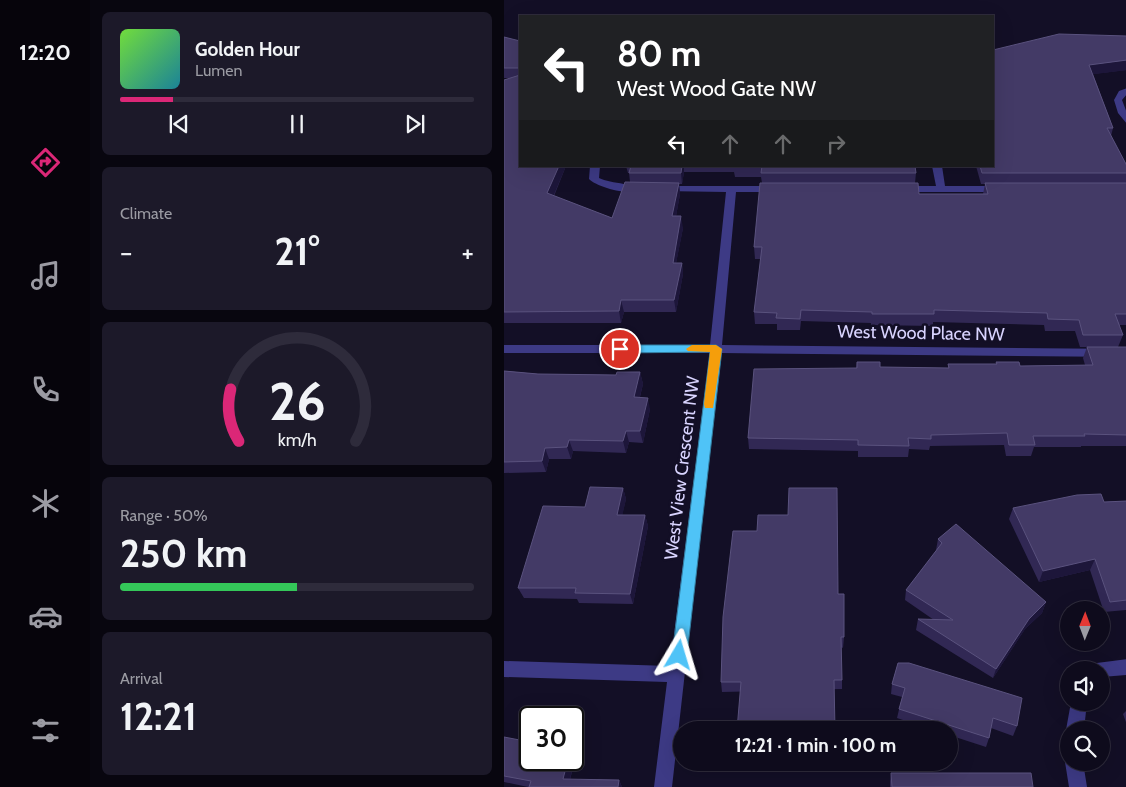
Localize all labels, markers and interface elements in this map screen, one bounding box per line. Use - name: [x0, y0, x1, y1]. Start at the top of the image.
- text: 80 m: [617, 32, 701, 75]
- icon: left: [534, 35, 599, 100]
- text: Golden Hour: [195, 38, 300, 61]
- text: 12:20: [19, 39, 71, 66]
- text: Lumen: [195, 61, 242, 80]
- text: West Wood Gate NW: [617, 75, 816, 102]
- icon: previous: [165, 110, 193, 138]
- icon: pause: [283, 110, 311, 138]
- icon: next: [401, 110, 429, 138]
- icon: left: [663, 130, 691, 158]
- icon: ahead: [716, 130, 744, 158]
- icon: ahead: [769, 130, 797, 158]
- icon: right: [822, 130, 850, 158]
- icon: directions: [28, 145, 63, 180]
- text: Climate: [120, 204, 172, 223]
- text: 21°: [274, 228, 320, 275]
- text: −: [120, 235, 132, 269]
- text: +: [462, 235, 474, 269]
- icon: music: [28, 258, 63, 293]
- street label: West Wood Place NW: [837, 321, 1005, 345]
- pin: [599, 328, 641, 370]
- icon: arrive: [606, 335, 634, 363]
- text: 26: [269, 370, 325, 433]
- icon: phone: [28, 372, 63, 407]
- street label: West View Crescent NW: [660, 375, 704, 561]
- text: km/h: [277, 429, 317, 450]
- icon: climate: [28, 486, 63, 521]
- text: Range · 50%: [120, 506, 208, 525]
- text: 250 km: [120, 530, 247, 577]
- icon: car: [28, 599, 63, 634]
- north arrow: [1060, 601, 1110, 651]
- map controls: [1060, 601, 1110, 771]
- position arrow: [652, 628, 704, 680]
- button: sound: [1060, 661, 1110, 711]
- text: Arrival: [120, 669, 163, 688]
- text: 12:21: [120, 693, 197, 740]
- speed limit sign: 30: [519, 706, 584, 771]
- icon: filters: [28, 713, 63, 748]
- button: search: [1060, 721, 1110, 771]
- text: 12:21 · 1 min · 100 m: [735, 734, 896, 757]

